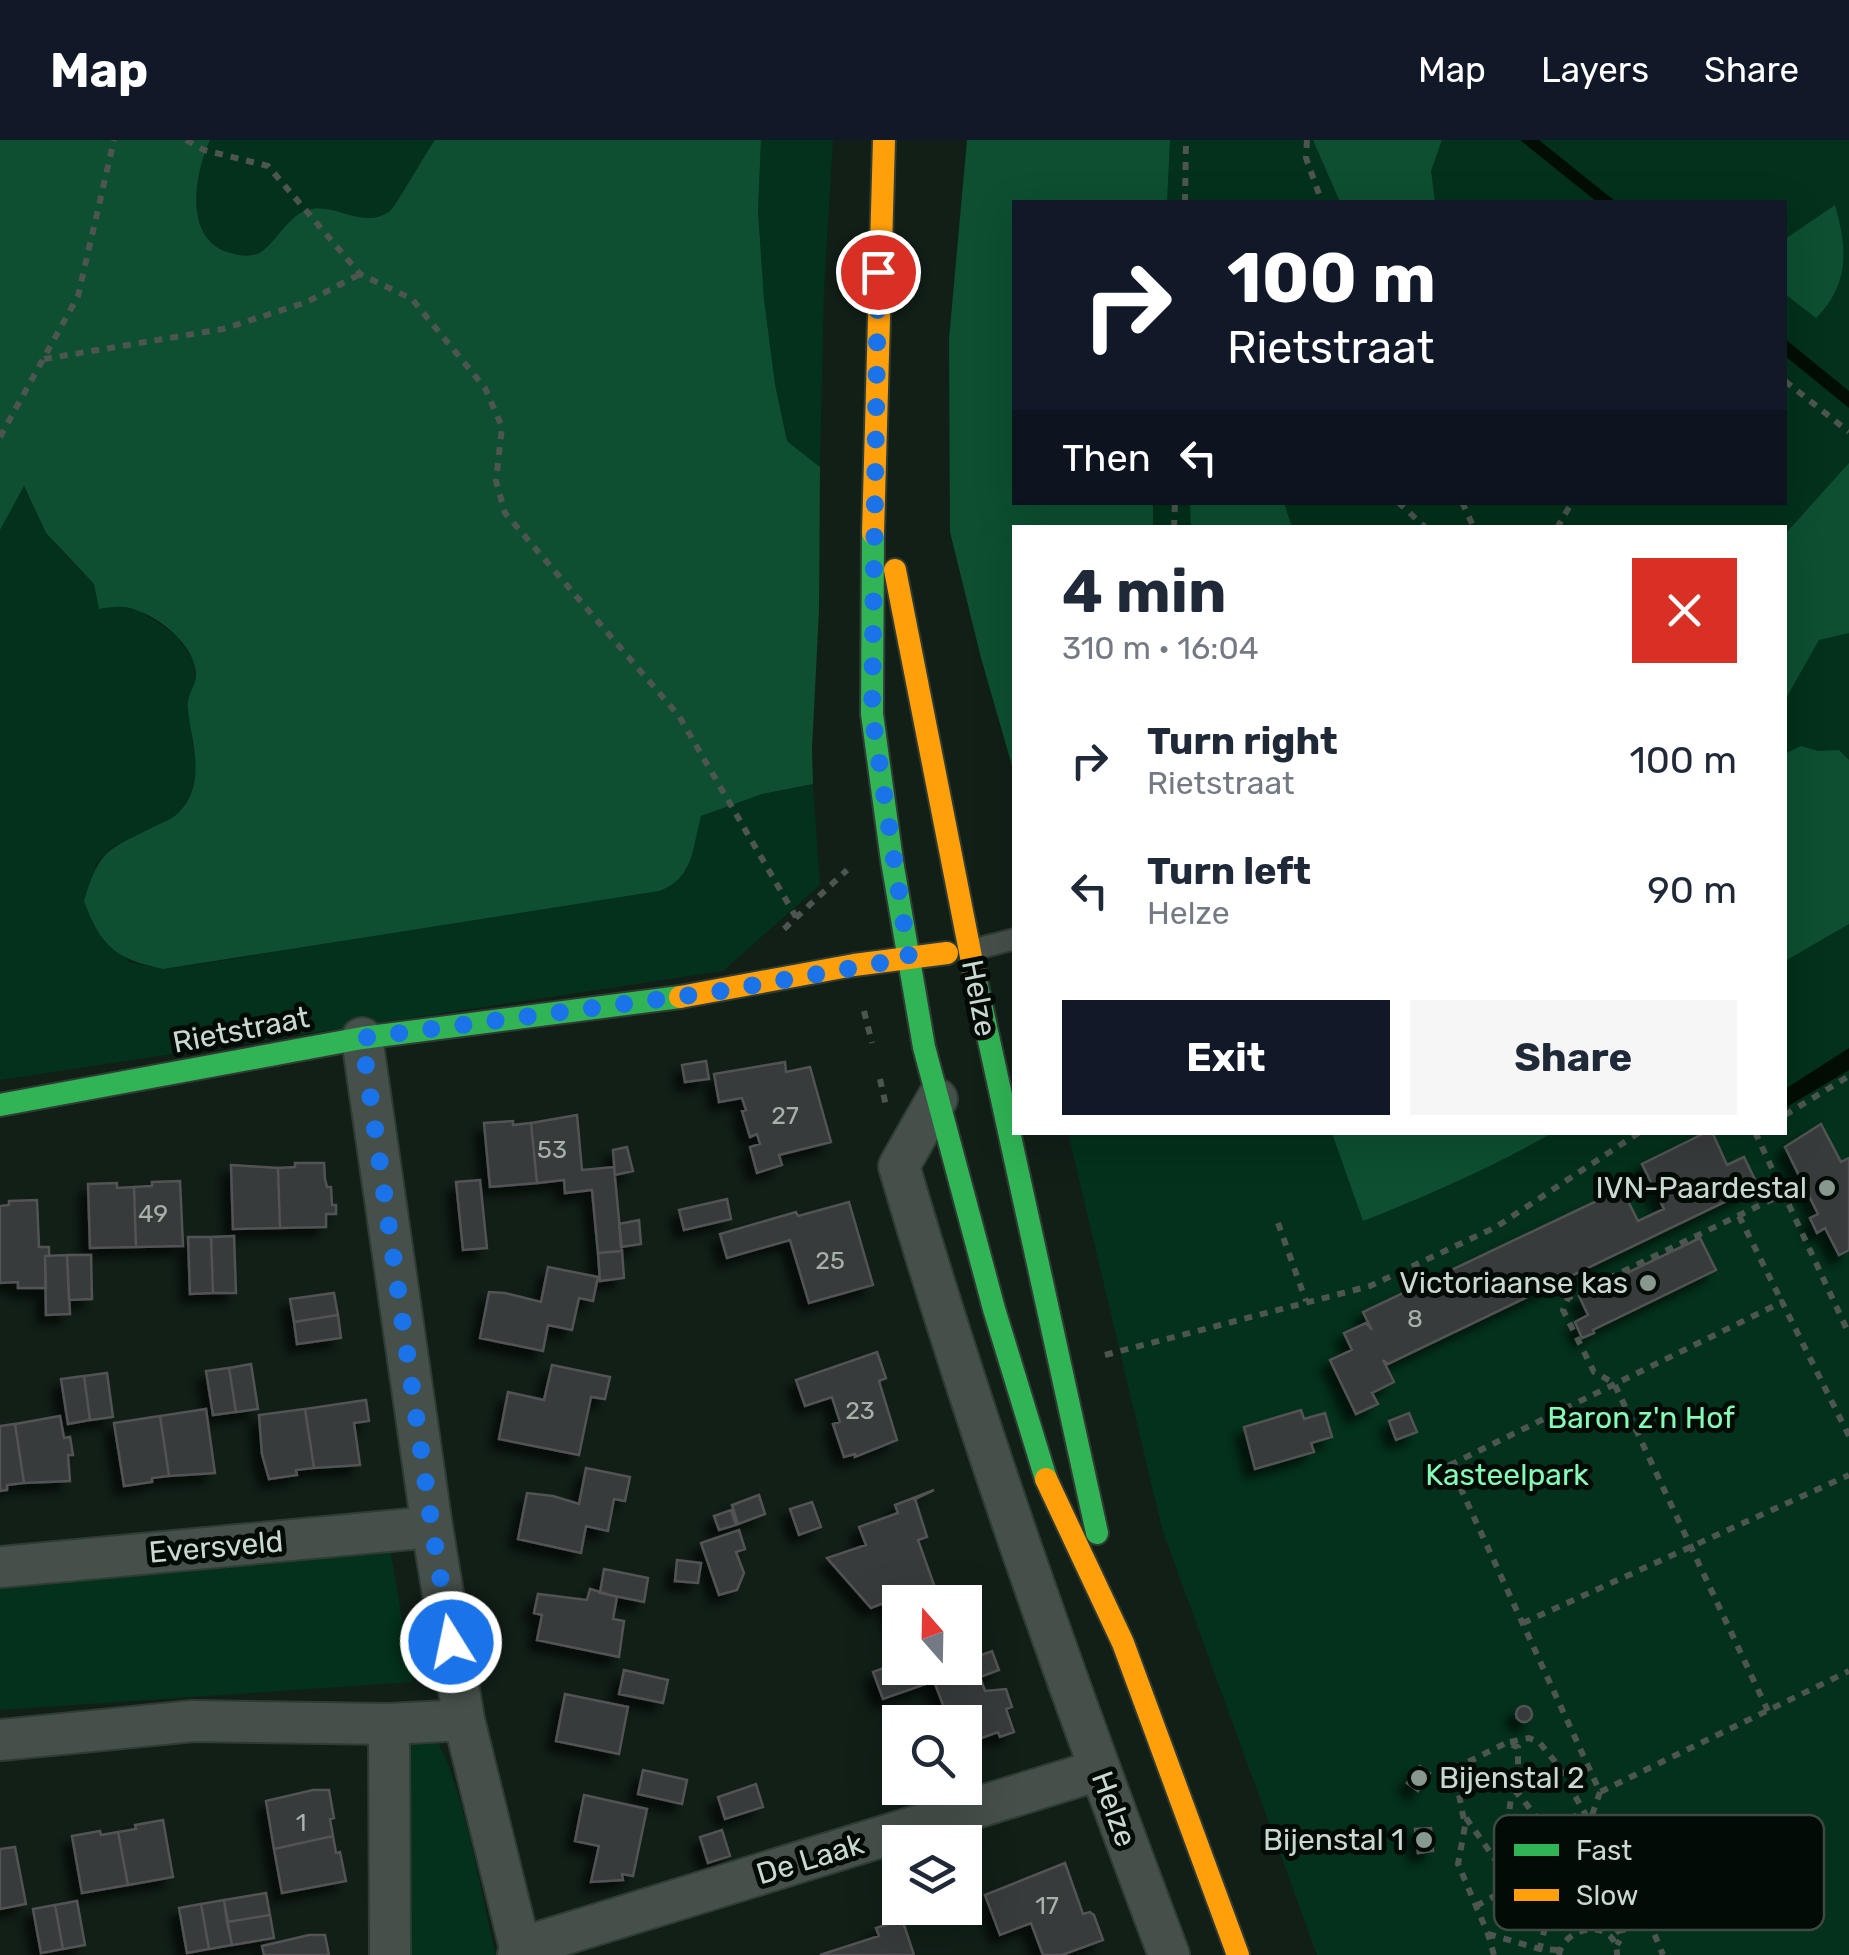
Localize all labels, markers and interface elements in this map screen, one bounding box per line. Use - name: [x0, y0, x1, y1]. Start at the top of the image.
- text: Map: [50, 42, 148, 99]
- text: Map: [1418, 49, 1486, 91]
- text: Layers: [1541, 49, 1649, 91]
- text: Share: [1704, 49, 1799, 91]
- pin: [836, 230, 921, 315]
- text: 100 m: [1227, 237, 1436, 320]
- icon: right: [1062, 240, 1192, 370]
- icon: arrive: [851, 245, 906, 300]
- text: Rietstraat: [1227, 321, 1434, 374]
- icon: left: [1171, 430, 1226, 485]
- text: Then: [1062, 435, 1151, 481]
- text: 4 min: [1062, 556, 1226, 627]
- button: close: [1632, 558, 1737, 663]
- text: 310 m · 16:04: [1062, 629, 1259, 667]
- text: Turn right: [1147, 718, 1338, 764]
- icon: right: [1062, 733, 1117, 788]
- text: 100 m: [1629, 737, 1737, 783]
- text: Rietstraat: [1147, 764, 1294, 802]
- text: Turn left: [1147, 848, 1311, 894]
- icon: left: [1062, 863, 1117, 918]
- text: 90 m: [1647, 867, 1737, 913]
- text: Helze: [1147, 894, 1230, 932]
- street label: Helze: [954, 957, 1004, 1039]
- street label: Rietstraat: [170, 999, 313, 1061]
- button: Exit: [1062, 1000, 1390, 1115]
- button: Share: [1410, 1000, 1737, 1115]
- house number: 27: [771, 1101, 799, 1130]
- house number: 53: [537, 1135, 567, 1164]
- place label: IVN-Paardestal: [1596, 1170, 1807, 1206]
- marker: IVN-Paardestal: [1816, 1177, 1838, 1199]
- house number: 49: [138, 1199, 168, 1228]
- house number: 25: [815, 1246, 845, 1275]
- place label: Victoriaanse kas: [1399, 1265, 1628, 1301]
- marker: Victoriaanse kas: [1637, 1272, 1659, 1294]
- house number: 8: [1407, 1304, 1423, 1333]
- house number: 23: [845, 1396, 875, 1425]
- park label: Baron z'n Hof: [1547, 1400, 1735, 1436]
- park label: Kasteelpark: [1425, 1457, 1589, 1493]
- street label: Eversveld: [147, 1523, 285, 1571]
- north arrow: [882, 1585, 982, 1685]
- map controls: [882, 1585, 982, 1925]
- position arrow: [399, 1590, 503, 1694]
- button: search: [882, 1705, 982, 1805]
- place label: Bijenstal 2: [1439, 1760, 1585, 1796]
- street label: Helze: [1084, 1766, 1144, 1852]
- marker: Bijenstal 2: [1408, 1767, 1430, 1789]
- house number: 1: [296, 1808, 306, 1837]
- legend: [1494, 1815, 1824, 1930]
- place label: Bijenstal 1: [1263, 1822, 1404, 1858]
- button: layers: [882, 1825, 982, 1925]
- street label: De Laak: [752, 1826, 869, 1892]
- marker: Bijenstal 1: [1413, 1829, 1435, 1851]
- text: Fast: [1576, 1834, 1632, 1867]
- text: Slow: [1576, 1879, 1638, 1912]
- house number: 17: [1035, 1891, 1059, 1920]

